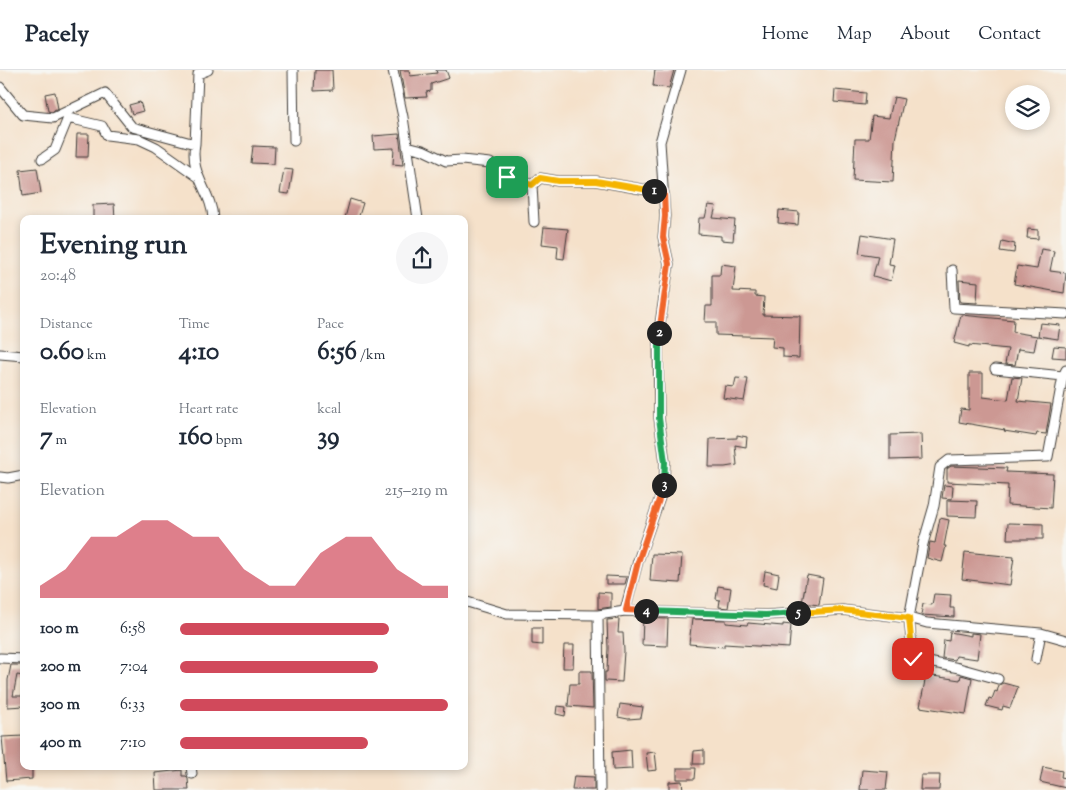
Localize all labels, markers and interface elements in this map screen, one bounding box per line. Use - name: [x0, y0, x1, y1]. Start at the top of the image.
- text: Pacely: [25, 18, 89, 52]
- text: Home: [762, 22, 809, 48]
- text: Map: [837, 22, 872, 48]
- text: About: [900, 22, 950, 48]
- text: Contact: [978, 22, 1041, 48]
- map controls: [1005, 85, 1050, 130]
- button: layers: [1005, 85, 1050, 130]
- pin: [486, 156, 528, 198]
- icon: arrive: [493, 163, 521, 191]
- pin: 1: [642, 178, 666, 204]
- text: 1: [652, 181, 657, 201]
- text: Evening run: [40, 226, 187, 266]
- button: share: [396, 232, 448, 284]
- text: 20:48: [40, 265, 76, 288]
- text: Distance: [40, 315, 93, 335]
- text: Time: [179, 315, 210, 335]
- text: Pace: [317, 315, 344, 335]
- pin: 2: [646, 320, 672, 346]
- text: 2: [656, 323, 663, 343]
- text: 0.60: [40, 335, 84, 371]
- text: 4:10: [179, 335, 219, 371]
- text: 6:56: [317, 335, 357, 371]
- text: km: [84, 346, 106, 366]
- text: /km: [357, 346, 385, 366]
- text: Elevation: [40, 400, 97, 420]
- text: Heart rate: [179, 400, 238, 420]
- text: kcal: [317, 400, 341, 420]
- text: 7: [40, 420, 53, 456]
- text: 160: [179, 420, 213, 456]
- text: 39: [317, 420, 339, 456]
- text: m: [53, 431, 67, 451]
- text: bpm: [213, 431, 243, 451]
- pin: 3: [652, 472, 676, 498]
- text: 3: [662, 475, 667, 495]
- text: Elevation: [40, 480, 105, 503]
- text: 215–219 m: [385, 480, 448, 503]
- pin: 4: [634, 598, 658, 624]
- pin: 5: [786, 600, 810, 626]
- text: 4: [643, 601, 650, 621]
- text: 5: [796, 603, 801, 623]
- text: 100 m: [40, 618, 79, 641]
- text: 6:58: [120, 618, 145, 641]
- pin: [892, 638, 934, 680]
- icon: check: [899, 645, 927, 673]
- text: 200 m: [40, 656, 81, 679]
- text: 7:04: [120, 656, 148, 679]
- text: 300 m: [40, 694, 80, 717]
- text: 6:33: [120, 694, 145, 717]
- text: 400 m: [40, 732, 82, 755]
- text: 7:10: [120, 732, 146, 755]

